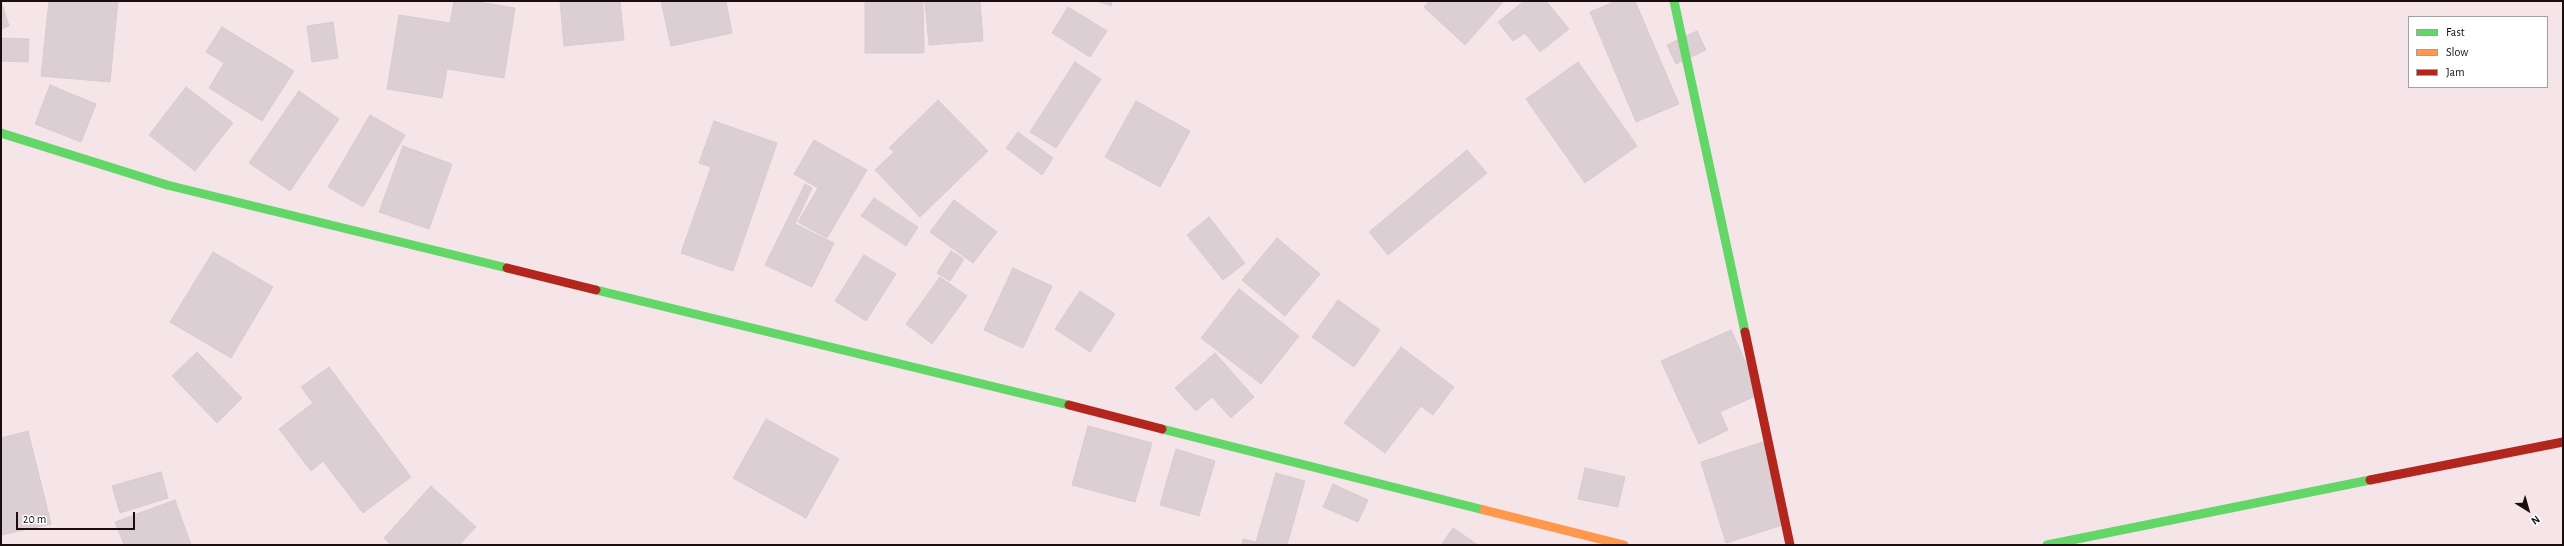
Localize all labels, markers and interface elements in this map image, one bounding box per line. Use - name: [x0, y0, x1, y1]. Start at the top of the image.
- legend: [2408, 16, 2548, 88]
- text: Fast: [2446, 26, 2465, 38]
- text: Slow: [2446, 46, 2468, 58]
- text: Jam: [2446, 66, 2465, 78]
- north arrow: [2508, 490, 2548, 530]
- scale bar: [18, 504, 137, 530]
- text: 20 m: [23, 513, 46, 525]
- text: N: [2529, 513, 2542, 527]

